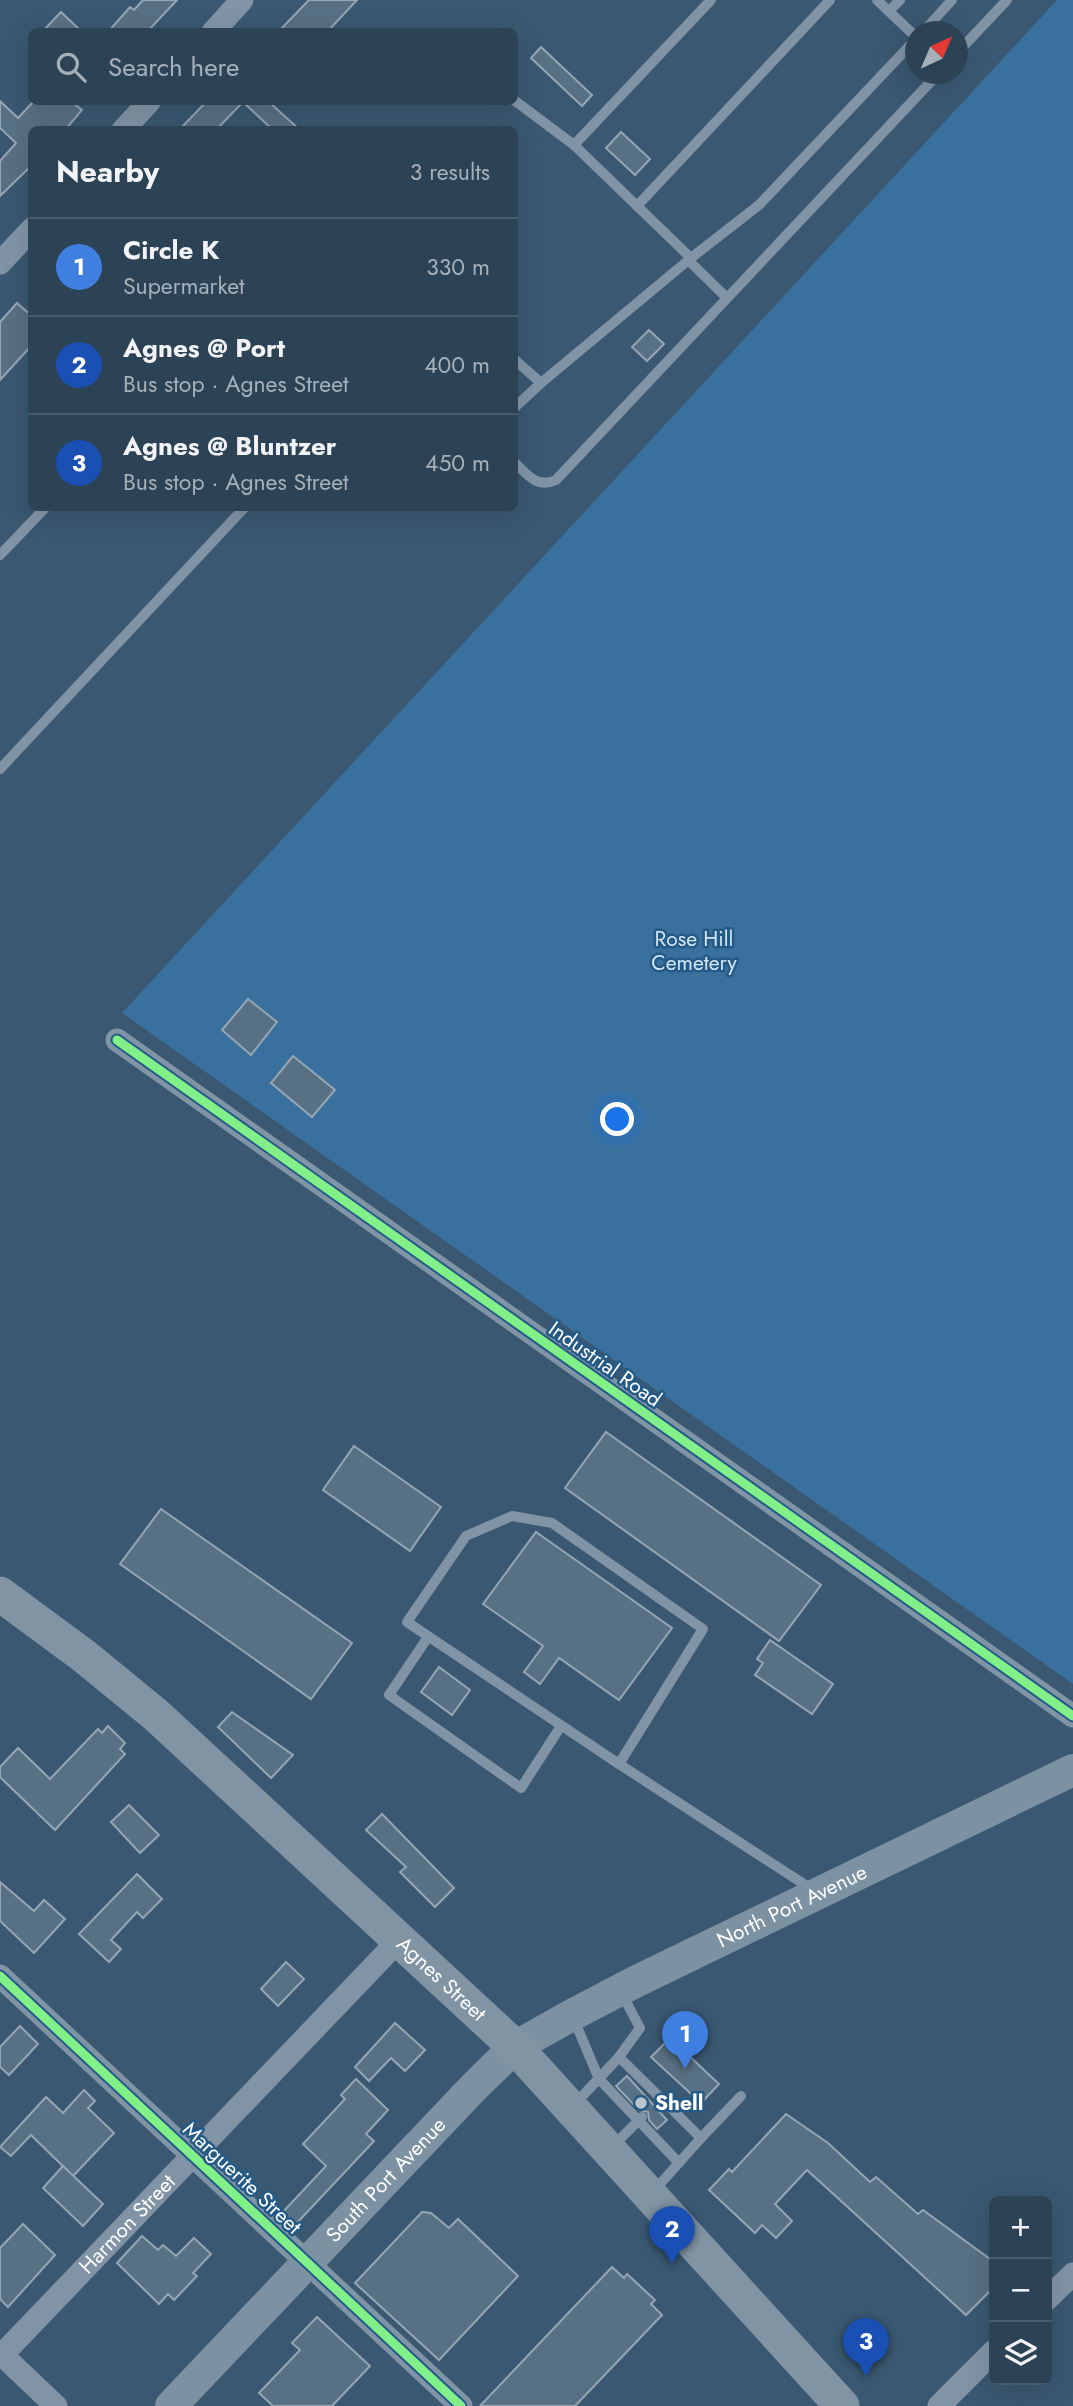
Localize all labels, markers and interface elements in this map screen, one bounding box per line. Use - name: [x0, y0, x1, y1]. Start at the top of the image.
- north arrow: [905, 21, 968, 84]
- search box: [28, 28, 518, 105]
- icon: search: [52, 48, 90, 86]
- text: Search here: [108, 48, 240, 86]
- text: Nearby: [56, 150, 159, 193]
- text: 3 results: [410, 155, 490, 189]
- text: Circle K: [123, 231, 219, 269]
- text: 1: [73, 250, 85, 284]
- text: 330 m: [426, 250, 490, 284]
- text: Supermarket: [123, 269, 245, 303]
- text: Agnes @ Port: [123, 329, 285, 367]
- text: 2: [71, 348, 87, 382]
- text: 400 m: [424, 348, 490, 382]
- text: Bus stop · Agnes Street: [123, 367, 349, 401]
- text: Agnes @ Bluntzer: [123, 427, 337, 465]
- text: 3: [72, 446, 86, 480]
- text: 450 m: [425, 446, 490, 480]
- text: Bus stop · Agnes Street: [123, 465, 349, 499]
- park label: Rose Hill Cemetery: [651, 924, 737, 978]
- your location: [600, 1102, 634, 1136]
- street label: Industrial Road: [542, 1314, 668, 1414]
- street label: North Port Avenue: [712, 1857, 872, 1955]
- street label: Agnes Street: [390, 1930, 493, 2028]
- pin: 1: [662, 2011, 708, 2069]
- place label: Shell: [655, 2088, 703, 2118]
- marker: Shell: [633, 2095, 649, 2111]
- street label: South Port Avenue: [319, 2110, 453, 2249]
- street label: Marguerite Street: [176, 2115, 308, 2241]
- street label: Harmon Street: [72, 2168, 182, 2281]
- map controls: [989, 2196, 1052, 2385]
- button: +: [989, 2196, 1052, 2259]
- pin: 2: [649, 2206, 695, 2264]
- button: −: [989, 2259, 1052, 2322]
- pin: 3: [843, 2318, 889, 2376]
- button: layers: [989, 2322, 1052, 2385]

